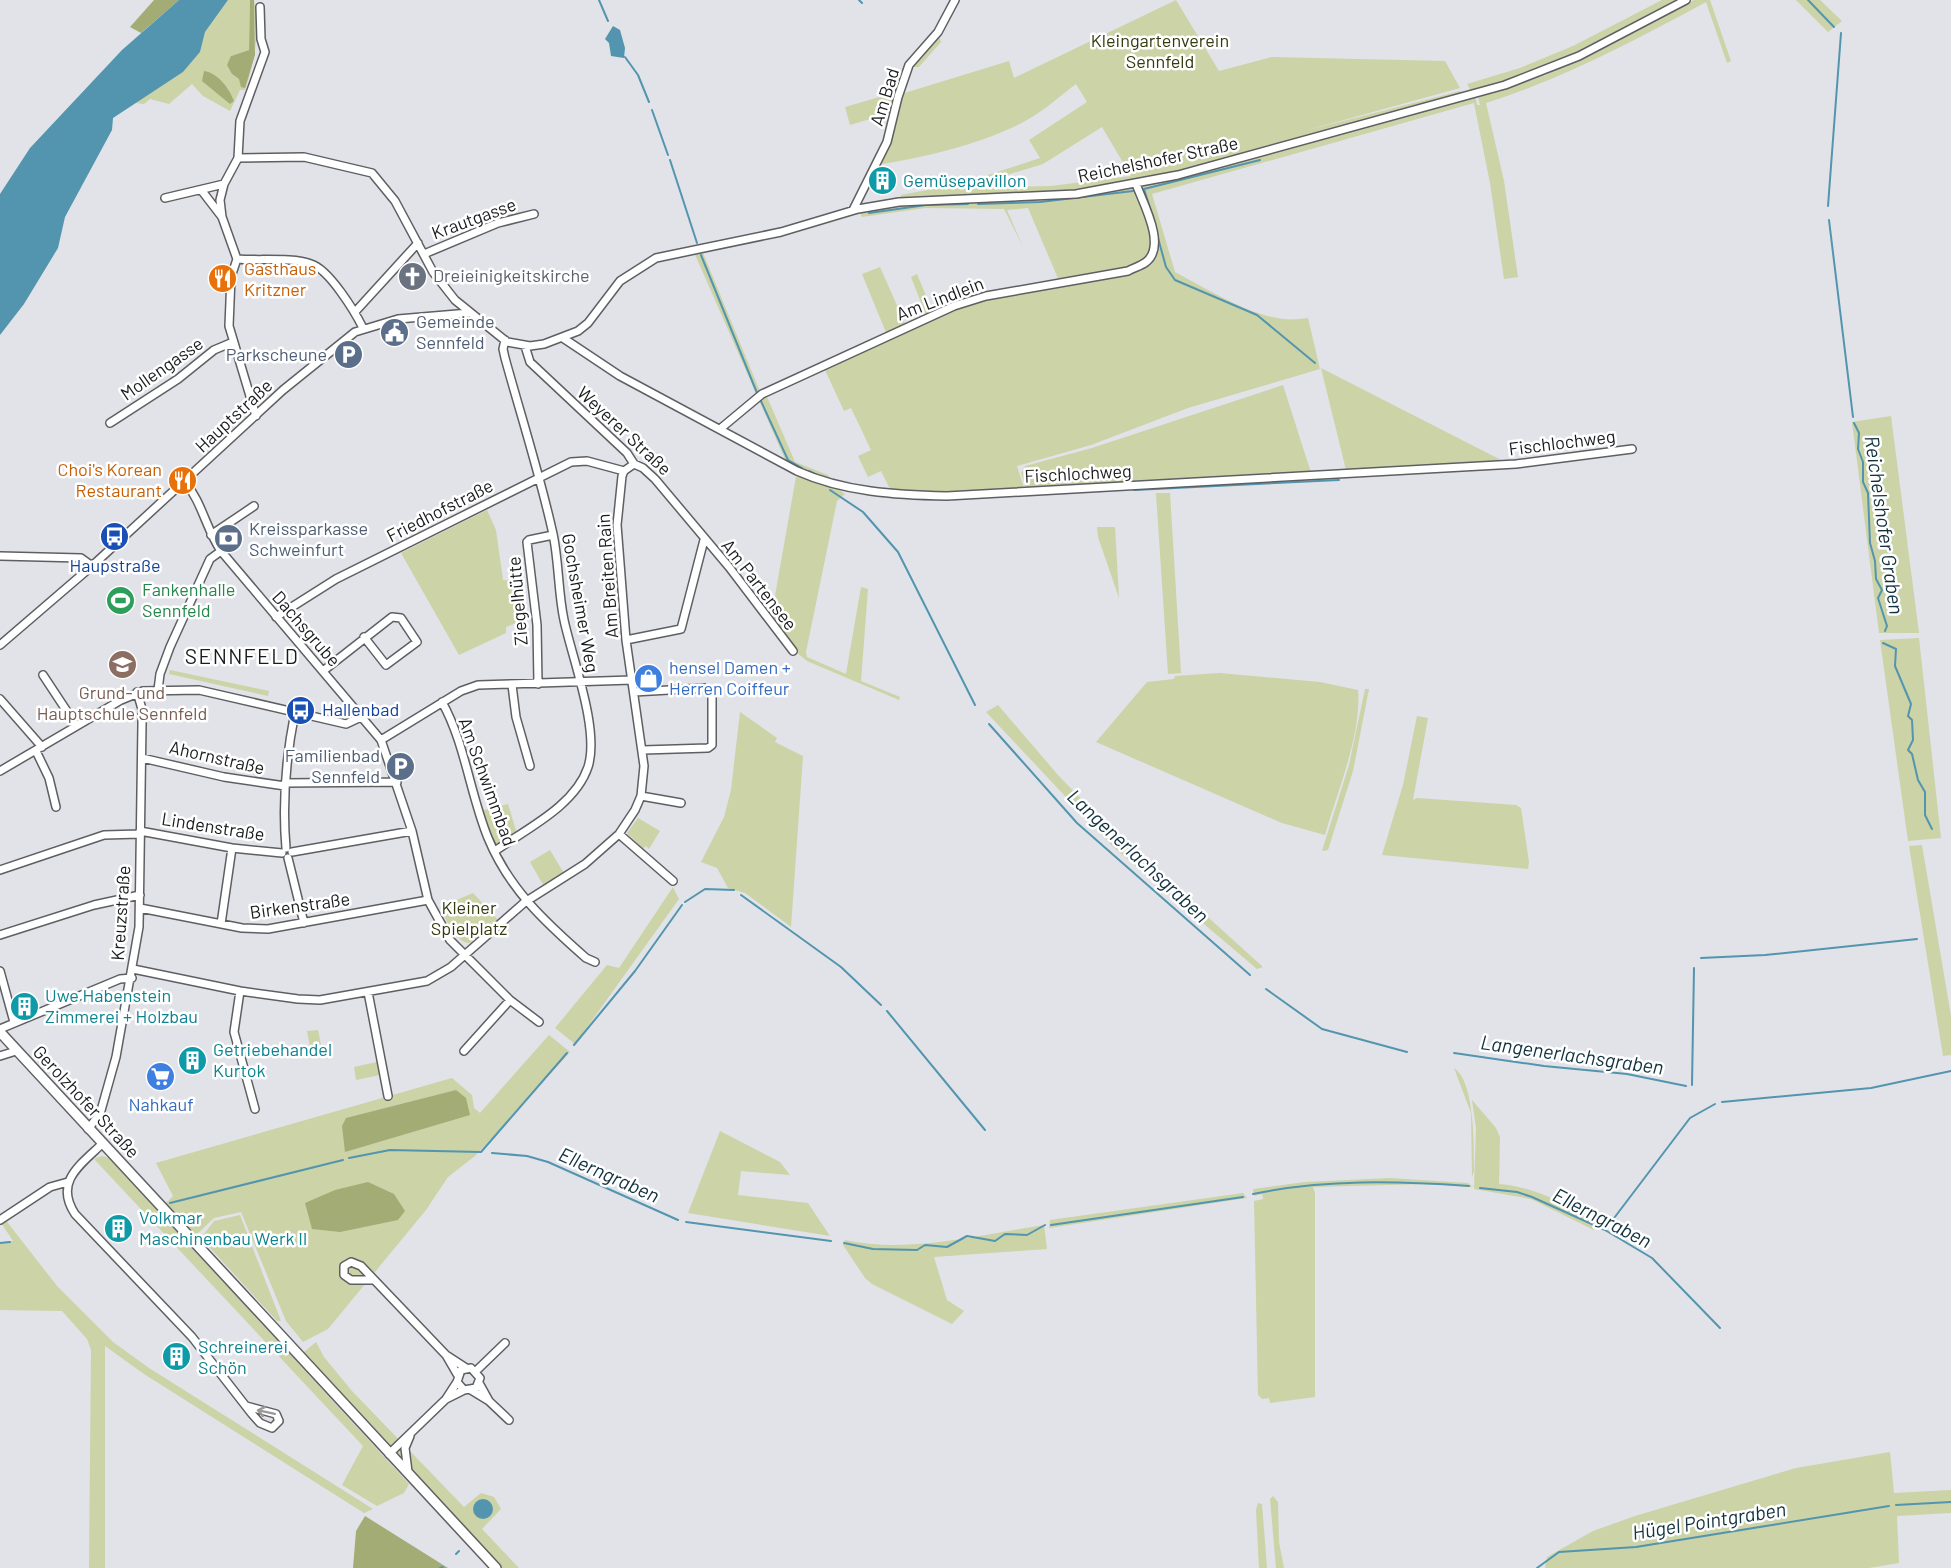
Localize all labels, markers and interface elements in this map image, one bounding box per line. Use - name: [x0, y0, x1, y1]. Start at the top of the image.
- park label: Kleingartenverein Sennfeld: [1091, 29, 1229, 72]
- street label: Am Bad: [865, 65, 903, 128]
- street label: Reichelshofer Straße: [1076, 131, 1240, 187]
- building icon: Gemüsepavillon: [866, 165, 898, 197]
- place label: Gemüsepavillon: [903, 169, 1026, 191]
- street label: Krautgasse: [428, 193, 519, 243]
- place label: Gasthaus Kritzner: [244, 257, 317, 300]
- church icon: Dreieinigkeitskirche: [396, 260, 428, 292]
- restaurant icon: Gasthaus Kritzner: [207, 263, 239, 295]
- place label: Dreieinigkeitskirche: [433, 264, 590, 286]
- street label: Am Lindlein: [893, 271, 986, 325]
- place label: Gemeinde Sennfeld: [416, 310, 495, 353]
- public building icon: Gemeinde Sennfeld: [379, 316, 411, 348]
- street label: Mollengasse: [116, 332, 207, 405]
- parking icon: Parkscheune: [332, 339, 364, 371]
- place label: Parkscheune: [226, 343, 327, 365]
- street label: Hauptstraße: [190, 374, 277, 457]
- street label: Weyerer Straße: [573, 381, 676, 479]
- street label: Fischlochweg: [1507, 425, 1616, 459]
- water label: Reichelshofer Graben: [1861, 434, 1909, 616]
- place label: Choi's Korean Restaurant: [58, 458, 162, 501]
- street label: Fischlochweg: [1024, 459, 1132, 487]
- restaurant icon: Choi's Korean Restaurant: [167, 464, 199, 496]
- street label: Friedhofstraße: [383, 474, 496, 546]
- street label: Am Breiten Rain: [592, 513, 622, 639]
- place label: Kreissparkasse Schweinfurt: [249, 517, 368, 560]
- bus stop icon: Haupstraße: [99, 521, 131, 553]
- bank icon: Kreissparkasse Schweinfurt: [212, 523, 244, 555]
- street label: Gochsheimer Weg: [558, 532, 604, 674]
- street label: Am Partensee: [717, 534, 802, 634]
- place label: Haupstraße: [69, 554, 161, 576]
- street label: Ziegelhütte: [502, 556, 532, 647]
- place label: Fankenhalle Sennfeld: [142, 578, 235, 621]
- sports icon: Fankenhalle Sennfeld: [105, 584, 137, 616]
- street label: Dachsgrube: [268, 586, 346, 671]
- district label: SENNFELD: [185, 643, 299, 668]
- school or university icon: Grund- und Hauptschule Sennfeld: [106, 648, 138, 680]
- place label: hensel Damen + Herren Coiffeur: [669, 656, 791, 699]
- shop icon: hensel Damen + Herren Coiffeur: [632, 662, 664, 694]
- place label: Grund- und Hauptschule Sennfeld: [37, 681, 207, 724]
- bus stop icon: Hallenbad: [285, 694, 317, 726]
- place label: Hallenbad: [322, 698, 399, 720]
- street label: Am Schwimmbad: [455, 714, 521, 849]
- street label: Ahornstraße: [167, 735, 267, 779]
- place label: Familienbad Sennfeld: [285, 744, 380, 787]
- parking icon: Familienbad Sennfeld: [385, 750, 417, 782]
- water label: Langenerlachsgraben: [1063, 784, 1214, 927]
- street label: Lindenstraße: [160, 807, 266, 845]
- street label: Kreuzstraße: [106, 865, 134, 961]
- street label: Birkenstraße: [248, 887, 351, 923]
- park label: Kleiner Spielplatz: [431, 896, 507, 939]
- place label: Uwe Habenstein Zimmerei + Holzbau: [45, 984, 198, 1027]
- building icon: Uwe Habenstein Zimmerei + Holzbau: [8, 990, 40, 1022]
- water label: Langenerlachsgraben: [1479, 1029, 1665, 1079]
- place label: Getriebehandel Kurtok: [213, 1038, 332, 1081]
- street label: Gerolzhofer Straße: [29, 1040, 145, 1162]
- building icon: Getriebehandel Kurtok: [176, 1044, 208, 1076]
- supermarket icon: Nahkauf: [145, 1060, 177, 1092]
- place label: Nahkauf: [128, 1093, 194, 1115]
- water label: Ellerngraben: [555, 1141, 663, 1207]
- water label: Ellerngraben: [1549, 1182, 1656, 1252]
- place label: Volkmar Maschinenbau Werk II: [139, 1206, 308, 1249]
- building icon: Volkmar Maschinenbau Werk II: [102, 1212, 134, 1244]
- place label: Schreinerei Schön: [198, 1335, 288, 1378]
- building icon: Schreinerei Schön: [161, 1341, 193, 1373]
- one-way arrow: [257, 1406, 277, 1417]
- water label: Hügel Pointgraben: [1630, 1496, 1787, 1544]

